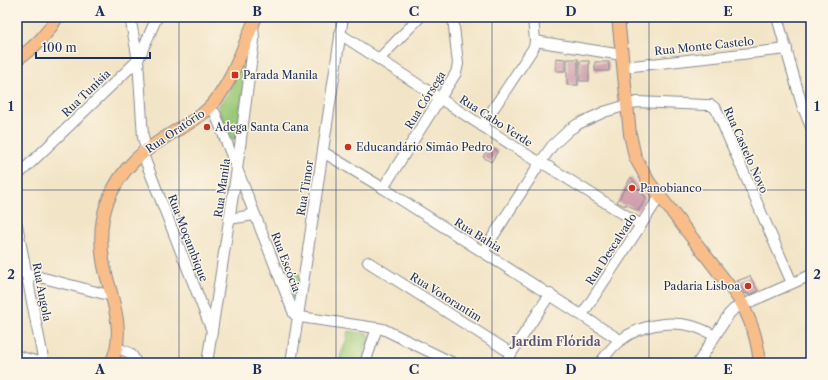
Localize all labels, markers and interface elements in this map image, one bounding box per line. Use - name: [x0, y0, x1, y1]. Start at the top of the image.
- text: A: [94, 3, 106, 19]
- text: B: [252, 3, 262, 19]
- text: C: [409, 3, 419, 19]
- text: D: [565, 3, 577, 19]
- text: E: [723, 3, 733, 19]
- scale bar: [36, 34, 150, 60]
- street label: Rua Monte Castelo: [654, 34, 755, 58]
- text: 100 m: [42, 40, 77, 55]
- street label: Rua Tunísia: [59, 66, 113, 120]
- place label: Parada Manila: [243, 68, 318, 82]
- street label: Rua Córsega: [402, 68, 448, 132]
- marker: Parada Manila: [230, 70, 240, 80]
- street label: Rua Cabo Verde: [457, 92, 535, 150]
- text: 1: [8, 98, 14, 114]
- text: 1: [814, 98, 820, 114]
- street label: Rua Castelo Novo: [721, 105, 771, 196]
- street label: Rua Oratório: [143, 106, 207, 156]
- place label: Adega Santa Cana: [214, 120, 309, 134]
- marker: Adega Santa Cana: [202, 122, 212, 132]
- place label: Educandário Simão Pedro: [356, 140, 493, 154]
- marker: Educandário Simão Pedro: [343, 142, 353, 152]
- street label: Rua Manila: [211, 157, 233, 218]
- street label: Rua Timor: [294, 159, 316, 217]
- place label: Panobianco: [640, 181, 702, 195]
- marker: Panobianco: [627, 183, 637, 193]
- street label: Rua Moçambique: [165, 192, 211, 284]
- street label: Rua Descalvado: [583, 210, 640, 288]
- street label: Rua Bahia: [452, 215, 504, 255]
- street label: Rua Escócia: [268, 230, 304, 294]
- street label: Rua Angola: [29, 261, 55, 323]
- text: 2: [7, 266, 15, 282]
- text: 2: [813, 266, 821, 282]
- street label: Rua Votorantim: [407, 269, 485, 325]
- place label: Padaria Lisboa: [663, 279, 740, 293]
- marker: Padaria Lisboa: [743, 281, 753, 291]
- district label: Jardim Flórida: [509, 334, 602, 349]
- text: A: [94, 361, 106, 377]
- text: B: [252, 361, 262, 377]
- text: C: [409, 361, 419, 377]
- text: D: [565, 361, 577, 377]
- text: E: [723, 361, 733, 377]

